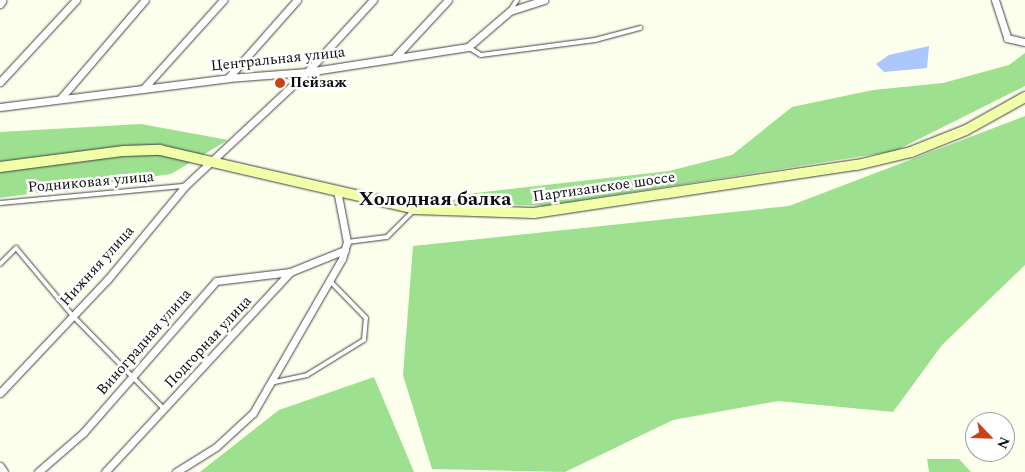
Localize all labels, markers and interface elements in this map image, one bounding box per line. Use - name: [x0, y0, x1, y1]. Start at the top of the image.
- street label: Центральная улица: [210, 43, 346, 75]
- place label: Пейзаж: [290, 74, 347, 92]
- marker: Пейзаж: [274, 77, 286, 89]
- street label: Родниковая улица: [27, 168, 155, 196]
- street label: Партизанское шоссе: [532, 168, 676, 206]
- district label: Холодная балка: [359, 187, 511, 211]
- street label: Нижняя улица: [56, 222, 138, 310]
- street label: Виноградная улица: [93, 285, 195, 399]
- street label: Подгорная улица: [161, 292, 255, 392]
- north arrow: [965, 412, 1015, 462]
- text: N: [991, 433, 1015, 452]

